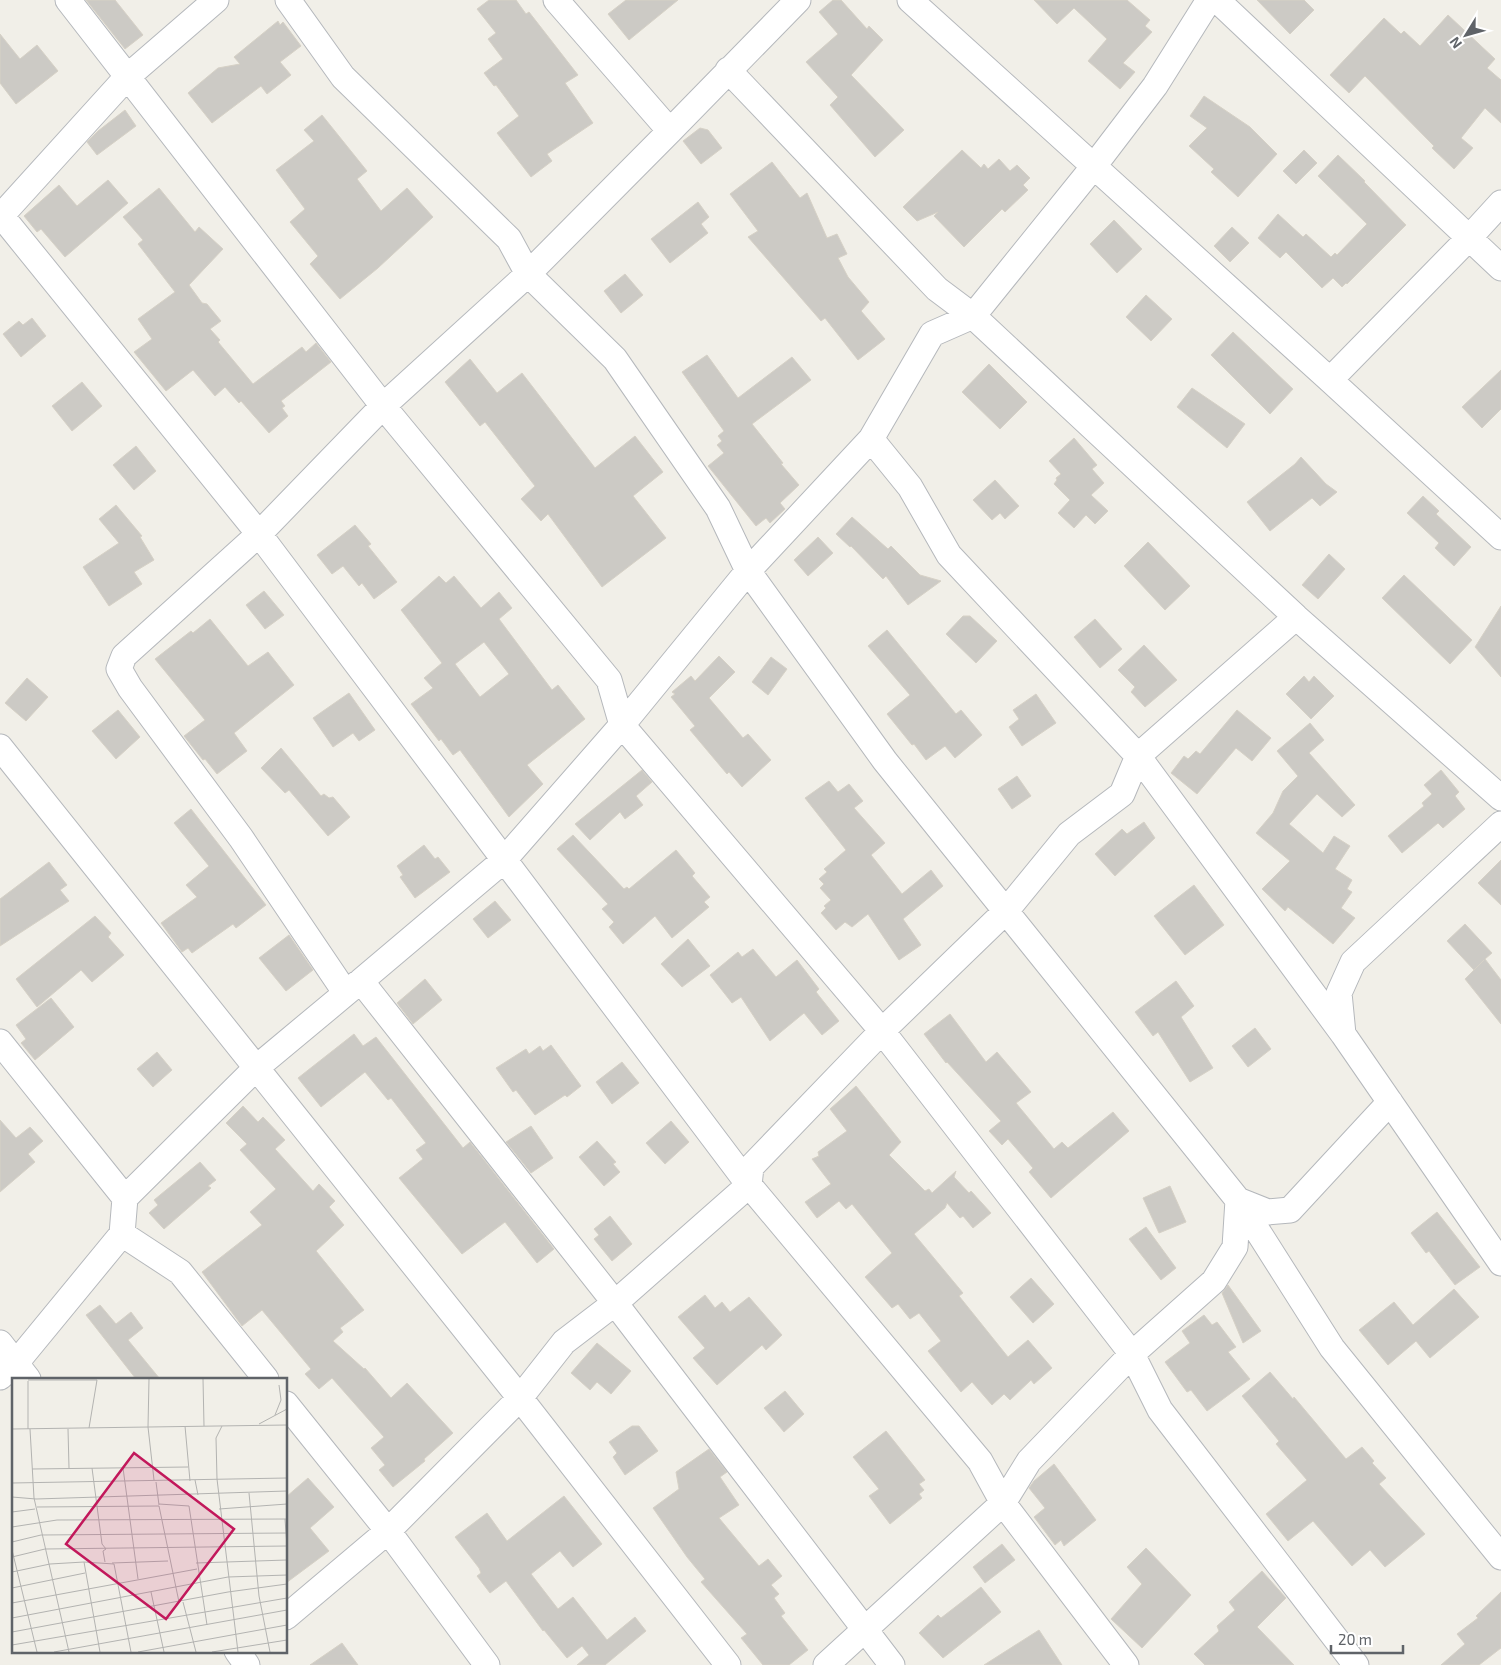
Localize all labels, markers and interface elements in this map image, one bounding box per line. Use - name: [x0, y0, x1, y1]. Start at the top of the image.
- north arrow: [1441, 10, 1491, 60]
- text: N: [1445, 34, 1465, 52]
- inset map: [12, 1378, 288, 1652]
- scale bar: [1331, 1622, 1404, 1654]
- text: 20 m: [1338, 1630, 1372, 1648]

